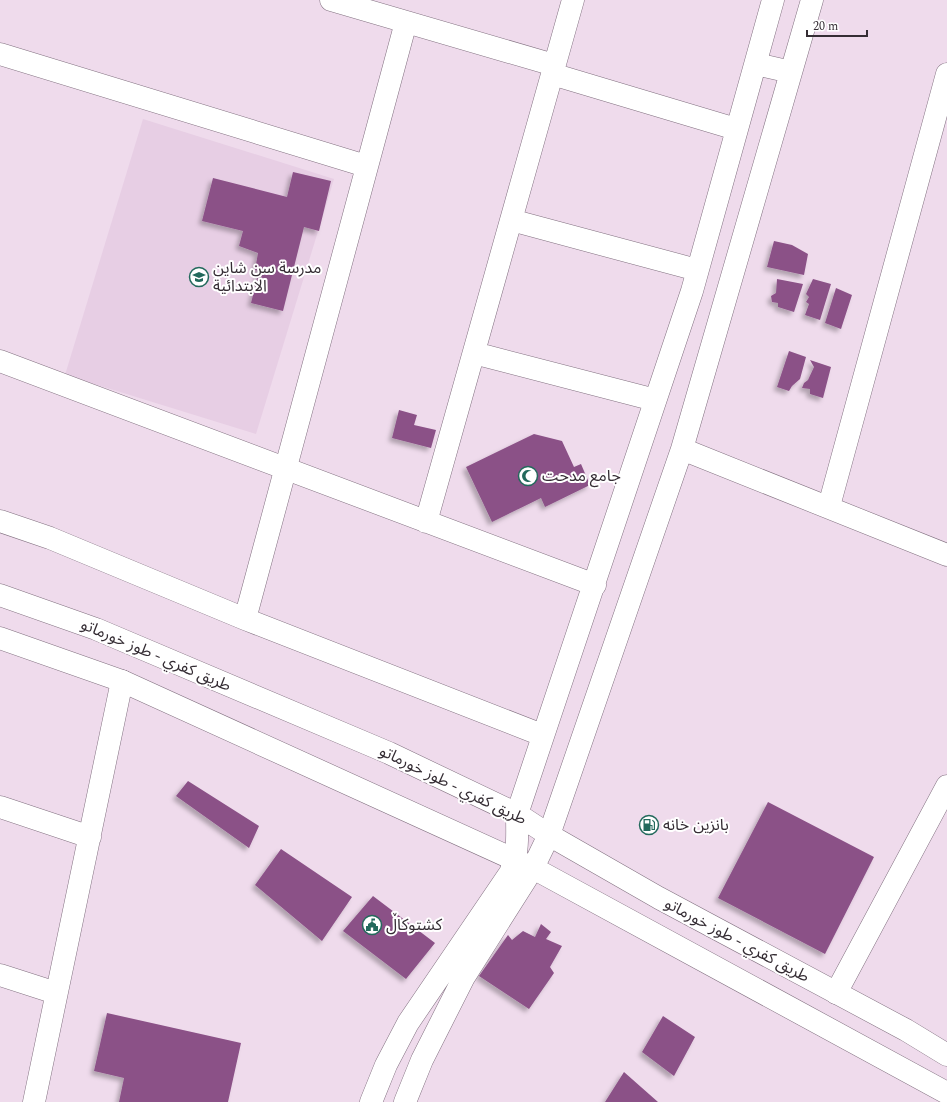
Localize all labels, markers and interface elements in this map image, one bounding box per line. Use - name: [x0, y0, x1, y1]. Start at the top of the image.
- scale bar: [807, 12, 867, 38]
- text: 20 m: [813, 17, 838, 36]
- place label: مدرسة سن شاين الابتدائية: [213, 256, 322, 298]
- school or university icon: مدرسة سن شاين الابتدائية: [188, 266, 210, 288]
- place label: جامع مدحت: [542, 464, 621, 488]
- mosque icon: جامع مدحت: [517, 465, 539, 487]
- street label: طريق كفري - طوز خورماتو: [77, 612, 235, 698]
- street label: طريق كفري - طوز خورماتو: [375, 739, 531, 831]
- place label: بانزين خانه: [663, 813, 729, 837]
- fuel station icon: بانزين خانه: [638, 814, 660, 836]
- street label: طريق كفري - طوز خورماتو: [660, 892, 814, 989]
- place label: کشتوکاڵ: [386, 912, 442, 937]
- public building icon: کشتوکاڵ: [361, 914, 383, 936]

